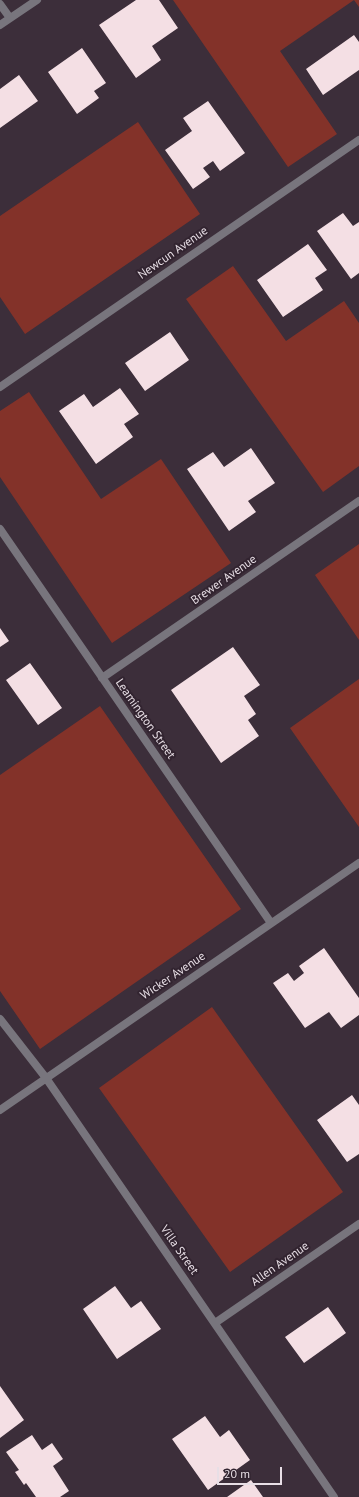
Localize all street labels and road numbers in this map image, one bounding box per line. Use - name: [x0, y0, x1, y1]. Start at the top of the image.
- street label: Newcun Avenue: [135, 224, 211, 282]
- street label: Brewer Avenue: [188, 552, 260, 608]
- street label: Leamington Street: [112, 676, 178, 762]
- street label: Wicker Avenue: [138, 949, 208, 1003]
- street label: Villa Street: [157, 1223, 201, 1277]
- street label: Allen Avenue: [248, 1239, 312, 1289]

